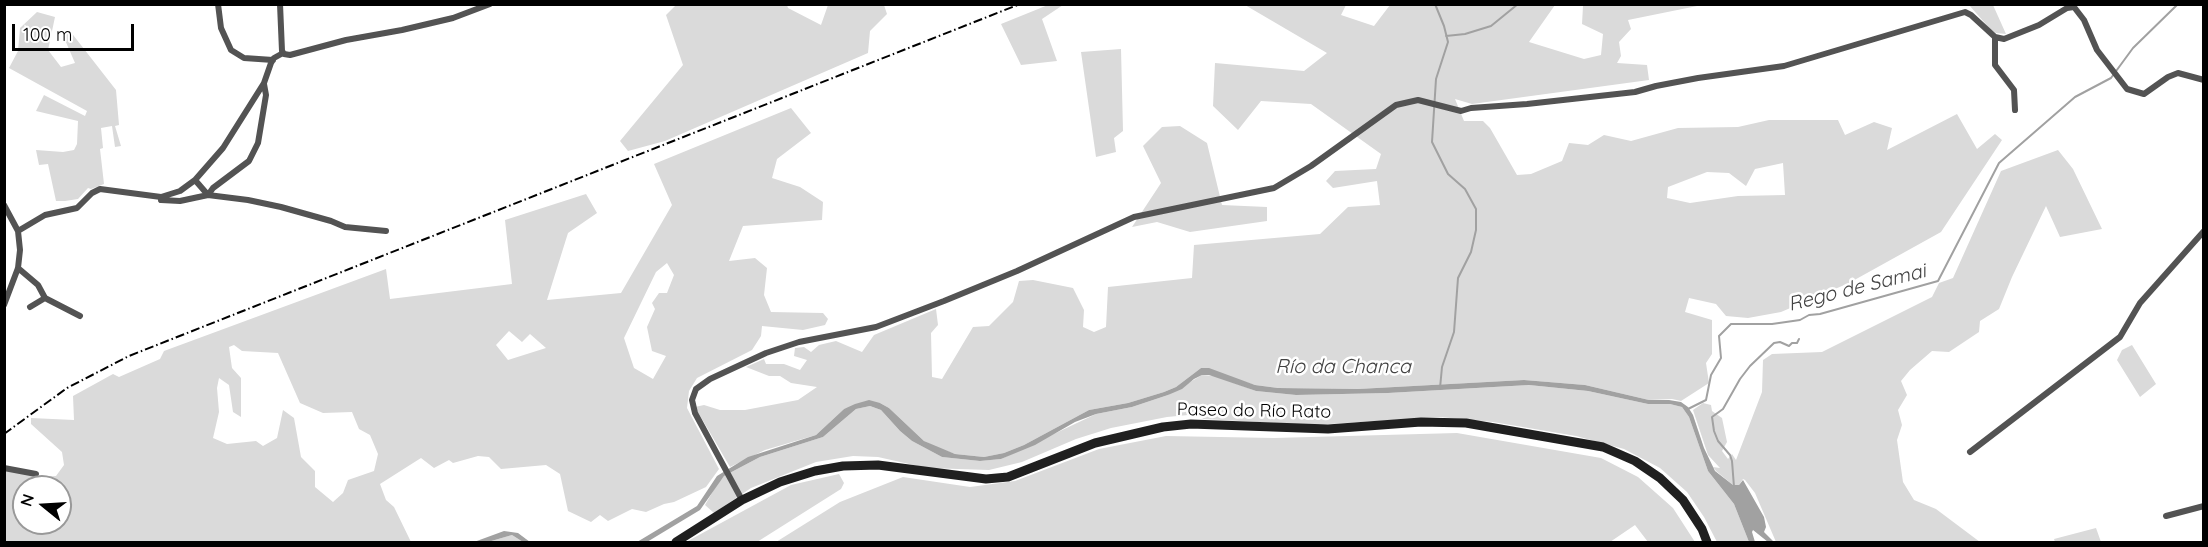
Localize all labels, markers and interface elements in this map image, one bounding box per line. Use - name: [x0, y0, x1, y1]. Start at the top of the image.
- scale bar: [15, 12, 136, 50]
- text: 100 m: [23, 23, 72, 46]
- water label: Rego de Samai: [1786, 259, 1928, 317]
- water label: Río da Chanca: [1275, 355, 1411, 379]
- street label: Paseo do Río Rato: [1177, 399, 1331, 423]
- north arrow: [12, 475, 72, 535]
- text: N: [15, 491, 38, 509]

